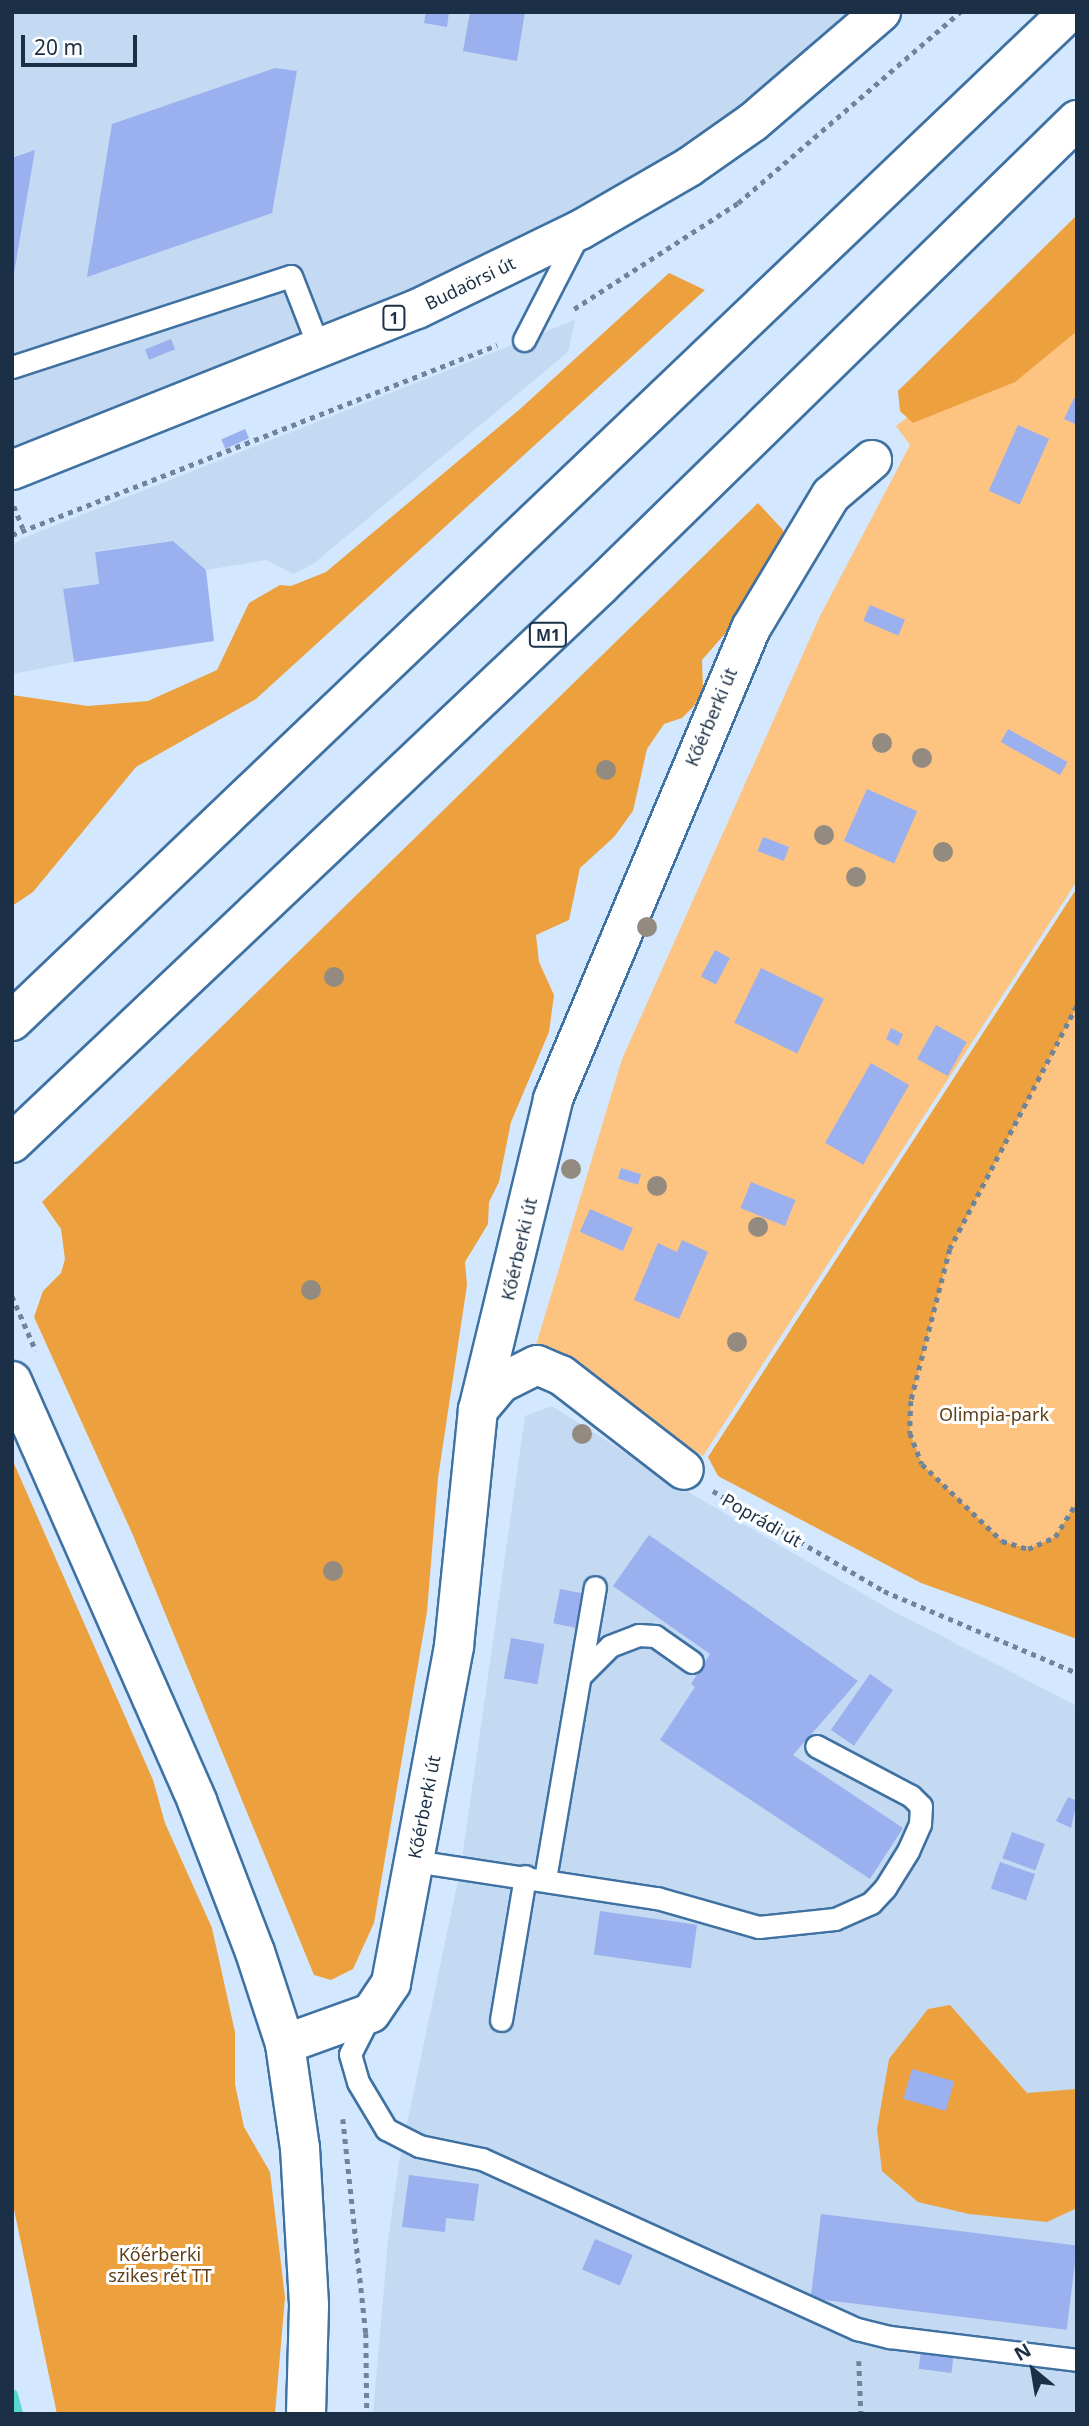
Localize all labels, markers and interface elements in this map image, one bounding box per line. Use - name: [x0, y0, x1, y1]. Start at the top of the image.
- scale bar: [24, 21, 140, 65]
- text: 20 m: [34, 33, 83, 61]
- street label: Budaörsi út: [421, 252, 519, 314]
- road number: 1: [382, 306, 406, 330]
- road number: M1: [529, 622, 567, 648]
- street label: Kőérberki út: [681, 665, 741, 769]
- street label: Kőérberki út: [497, 1195, 541, 1303]
- park label: Olimpia-park: [939, 1403, 1049, 1425]
- street label: Poprádi út: [718, 1489, 806, 1551]
- street label: Kőérberki út: [403, 1753, 445, 1861]
- park label: Kőérberki szikes rét TT: [108, 2244, 212, 2286]
- north arrow: [998, 2335, 1068, 2405]
- text: N: [1009, 2337, 1036, 2367]

